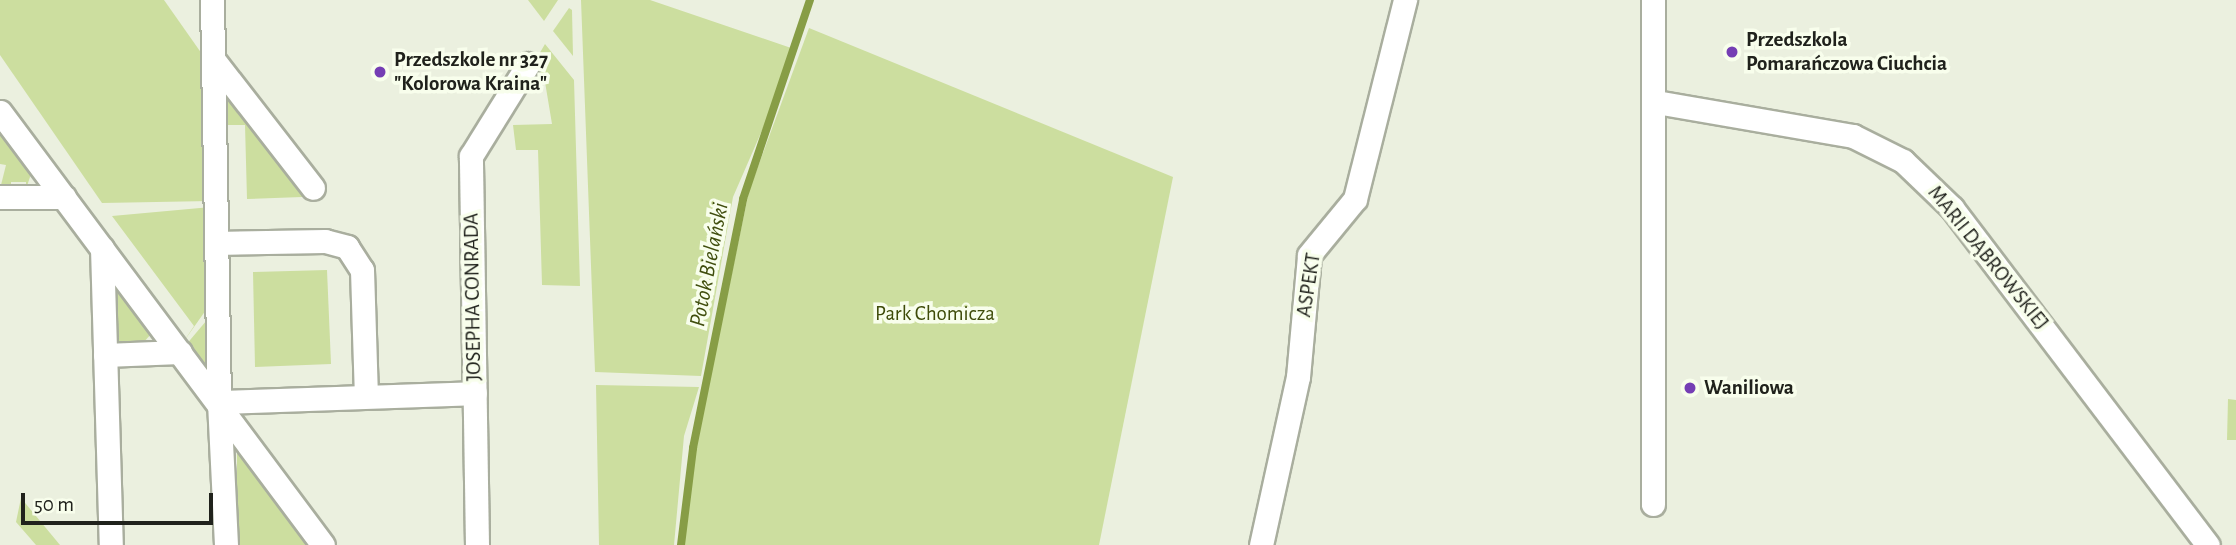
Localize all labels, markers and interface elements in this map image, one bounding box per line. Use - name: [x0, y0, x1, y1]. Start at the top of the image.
- place label: Przedszkola Pomarańczowa Ciuchcia: [1746, 27, 1947, 77]
- marker: Przedszkola Pomarańczowa Ciuchcia: [1724, 44, 1740, 60]
- place label: Przedszkole nr 327 "Kolorowa Kraina": [394, 47, 548, 97]
- marker: Przedszkole nr 327 "Kolorowa Kraina": [372, 64, 388, 80]
- street label: MARII DĄBROWSKIEJ: [1922, 181, 2054, 335]
- water label: Potok Bielański: [684, 201, 736, 329]
- street label: JOSEPHA CONRADA: [459, 213, 487, 381]
- street label: ASPEKT: [1292, 251, 1326, 319]
- park label: Park Chomicza: [875, 301, 995, 327]
- place label: Waniliowa: [1704, 375, 1794, 401]
- marker: Waniliowa: [1682, 380, 1698, 396]
- scale bar: [24, 478, 217, 522]
- text: 50 m: [34, 494, 74, 515]

